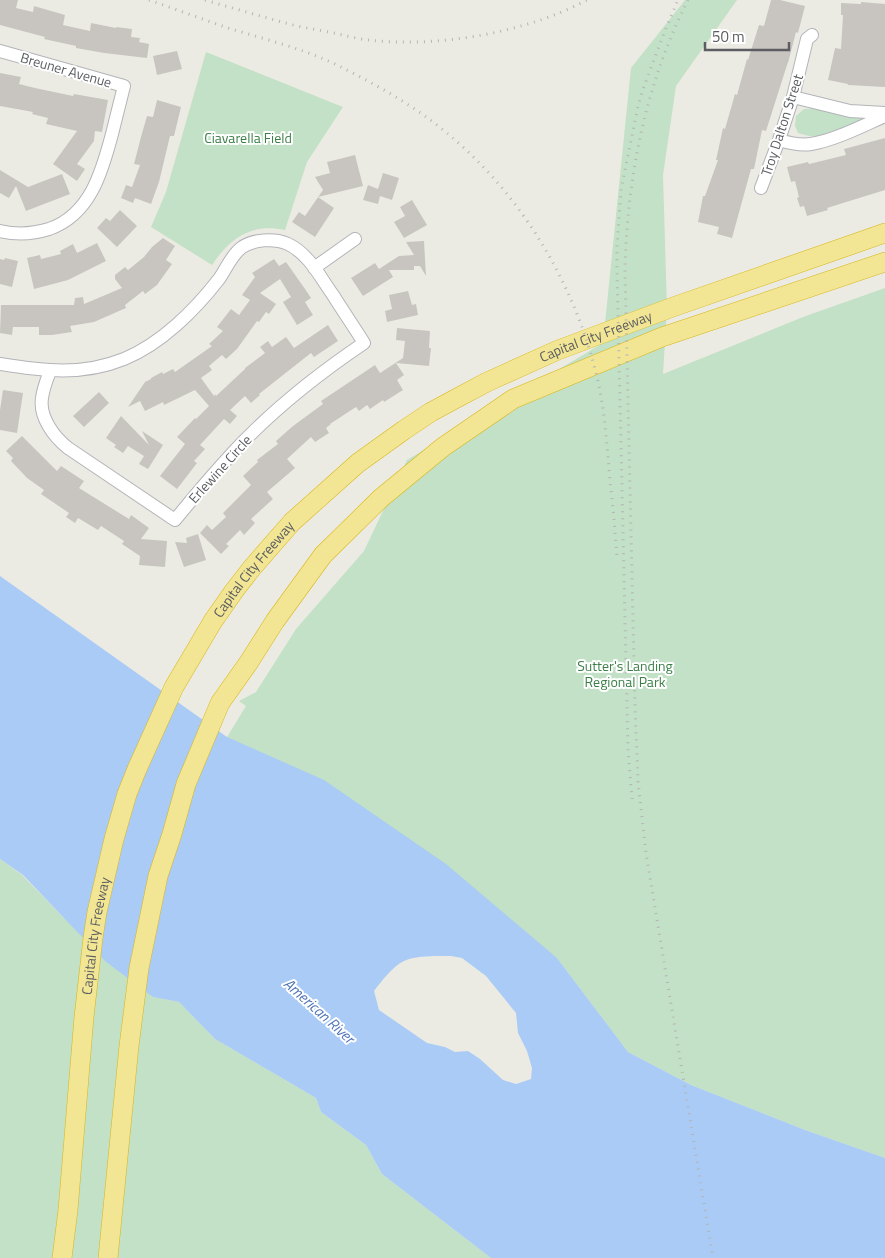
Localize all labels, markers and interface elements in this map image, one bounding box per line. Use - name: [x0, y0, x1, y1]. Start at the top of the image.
- scale bar: [705, 20, 789, 52]
- text: 50 m: [712, 25, 745, 48]
- street label: Breuner Avenue: [18, 46, 114, 93]
- street label: Troy Dalton Street: [755, 71, 808, 179]
- park label: Ciavarella Field: [204, 127, 292, 148]
- street label: Capital City Freeway: [536, 305, 655, 367]
- street label: Erlewine Circle: [183, 430, 256, 508]
- street label: Capital City Freeway: [208, 516, 299, 622]
- park label: Sutter's Landing Regional Park: [577, 655, 673, 692]
- street label: Capital City Freeway: [76, 875, 115, 996]
- water label: American River: [279, 972, 362, 1050]

